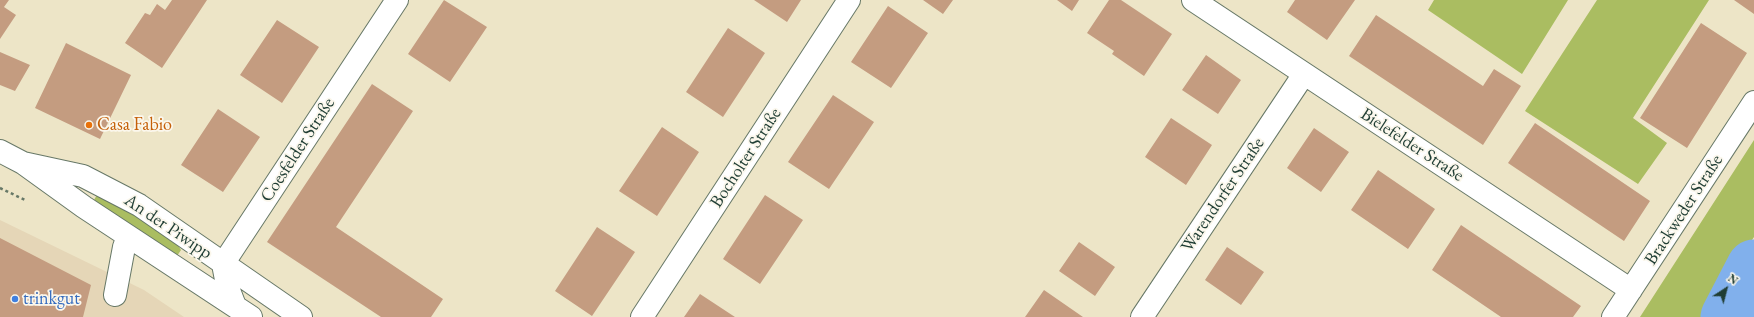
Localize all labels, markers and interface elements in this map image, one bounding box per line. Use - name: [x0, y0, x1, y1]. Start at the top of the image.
- street label: Coesfelder Straße: [256, 94, 340, 206]
- street label: Bocholter Straße: [706, 104, 786, 212]
- street label: Bielefelder Straße: [1356, 104, 1468, 186]
- place label: Casa Fabio: [97, 114, 172, 136]
- marker: Casa Fabio: [84, 120, 94, 130]
- street label: Warendorfer Straße: [1177, 134, 1269, 256]
- street label: Brackweder Straße: [1640, 151, 1728, 269]
- street label: An der Piwipp: [120, 190, 216, 264]
- north arrow: [1706, 269, 1746, 309]
- text: N: [1725, 271, 1741, 288]
- place label: trinkgut: [23, 288, 80, 310]
- marker: trinkgut: [10, 294, 20, 304]

